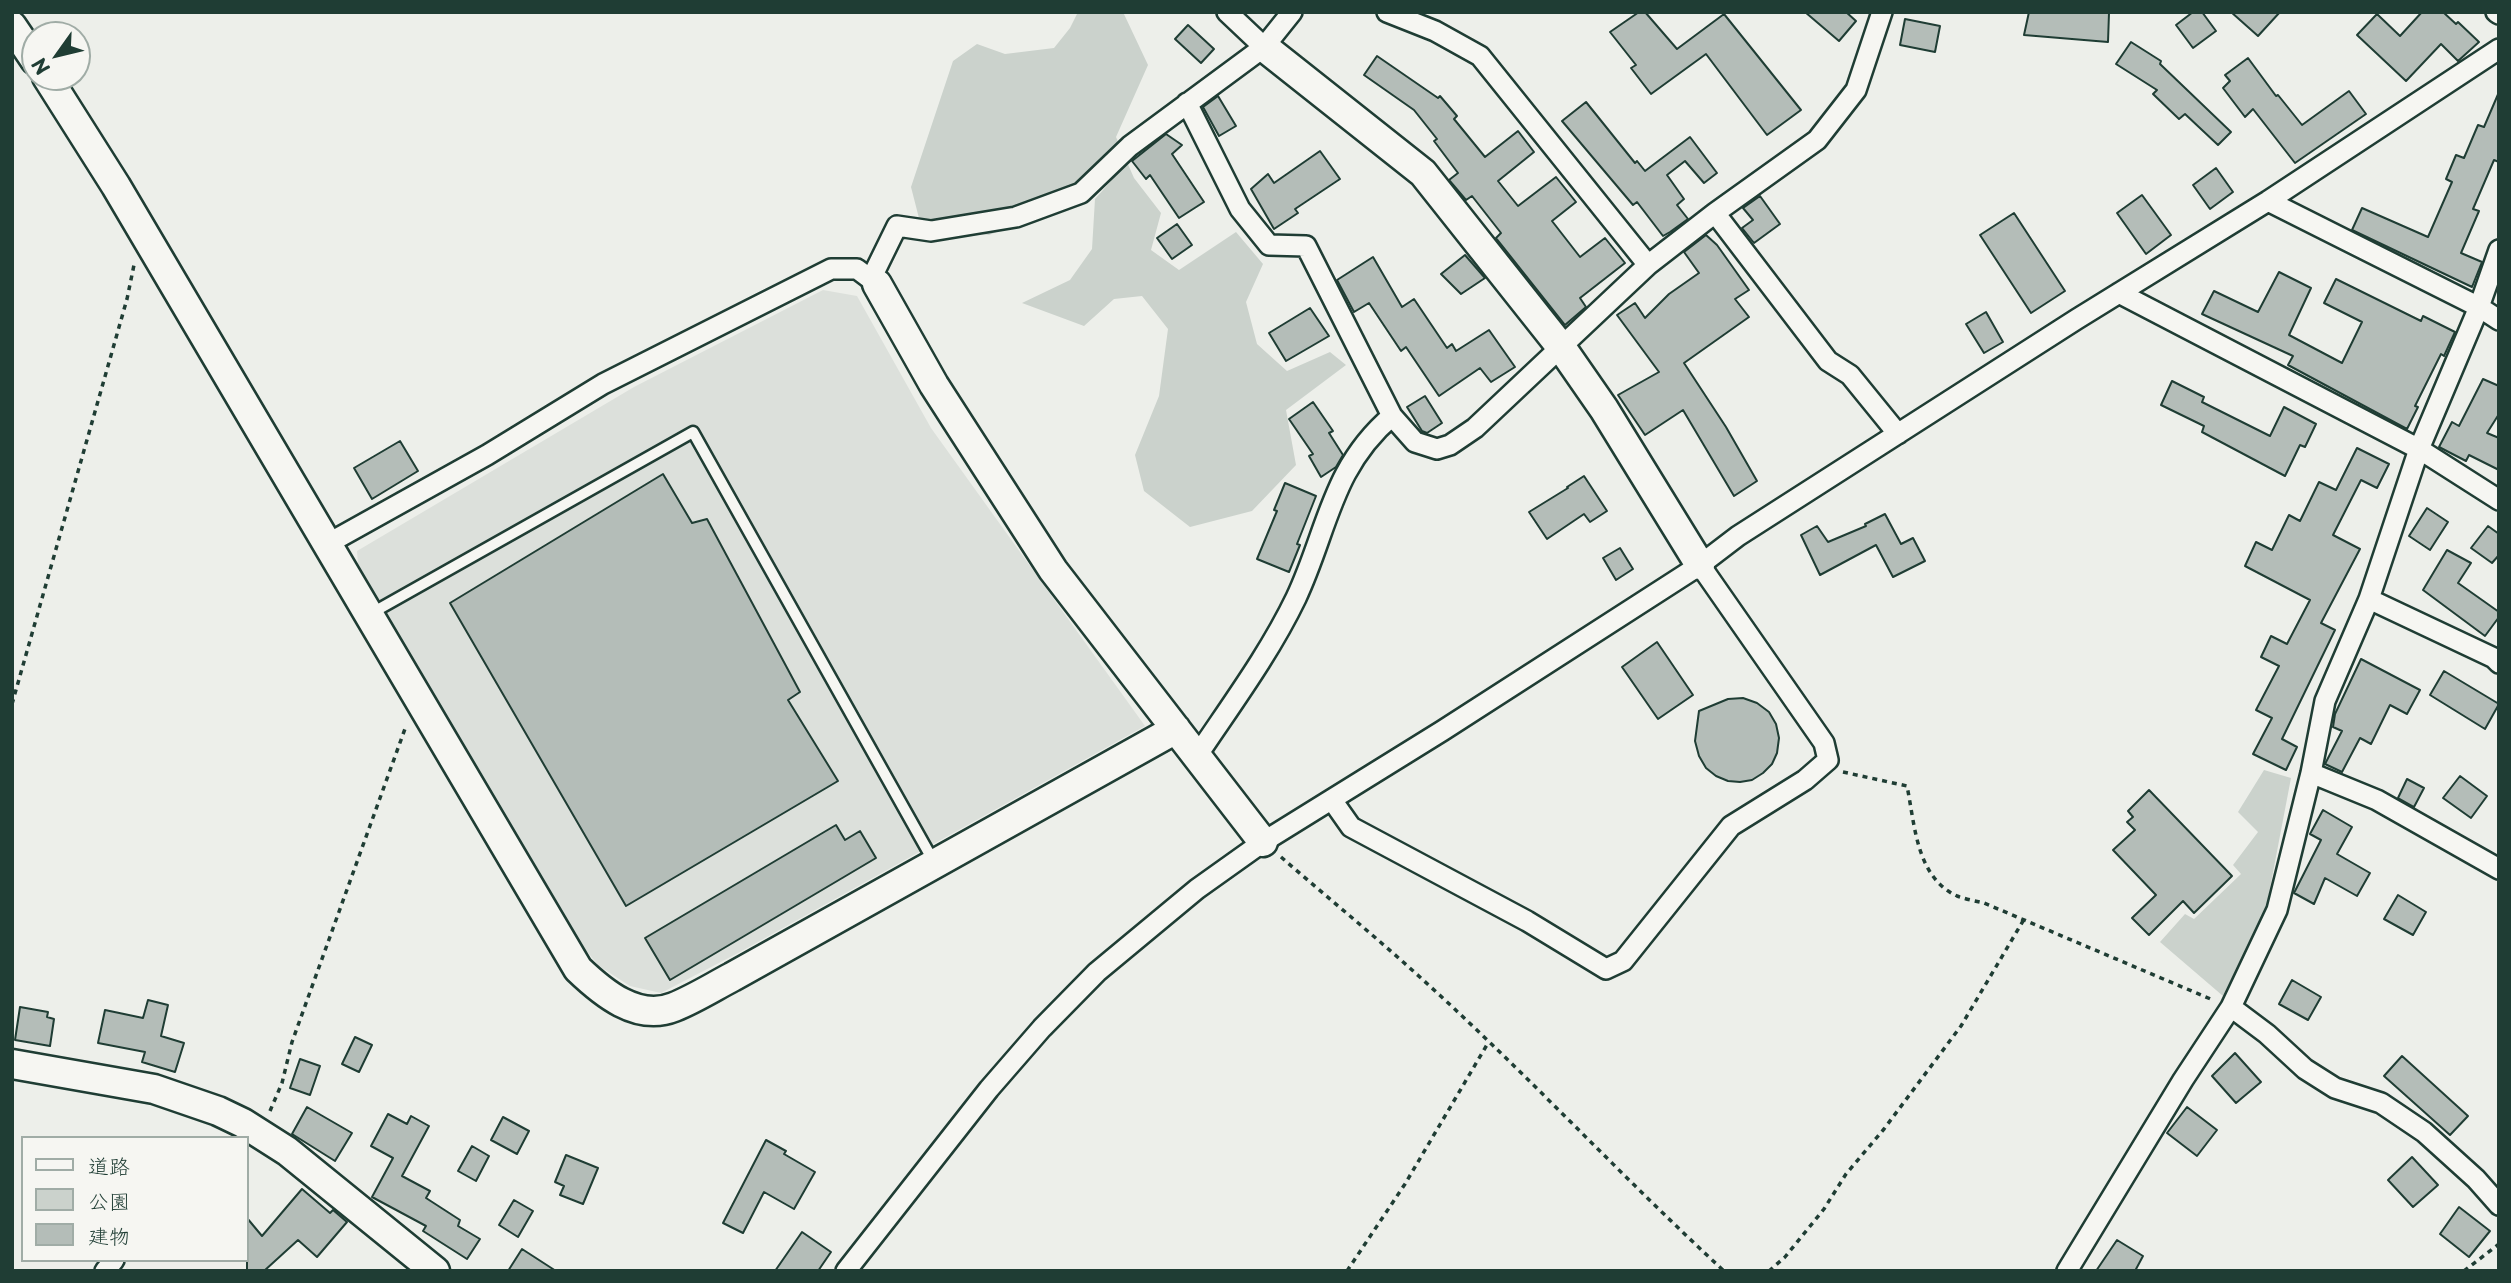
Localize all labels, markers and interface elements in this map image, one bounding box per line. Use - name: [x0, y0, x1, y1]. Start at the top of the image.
- north arrow: [21, 21, 91, 91]
- text: N: [24, 53, 56, 81]
- legend: [21, 1136, 248, 1262]
- text: 道路: [88, 1149, 130, 1181]
- text: 公園: [88, 1184, 130, 1216]
- text: 建物: [88, 1219, 130, 1251]

